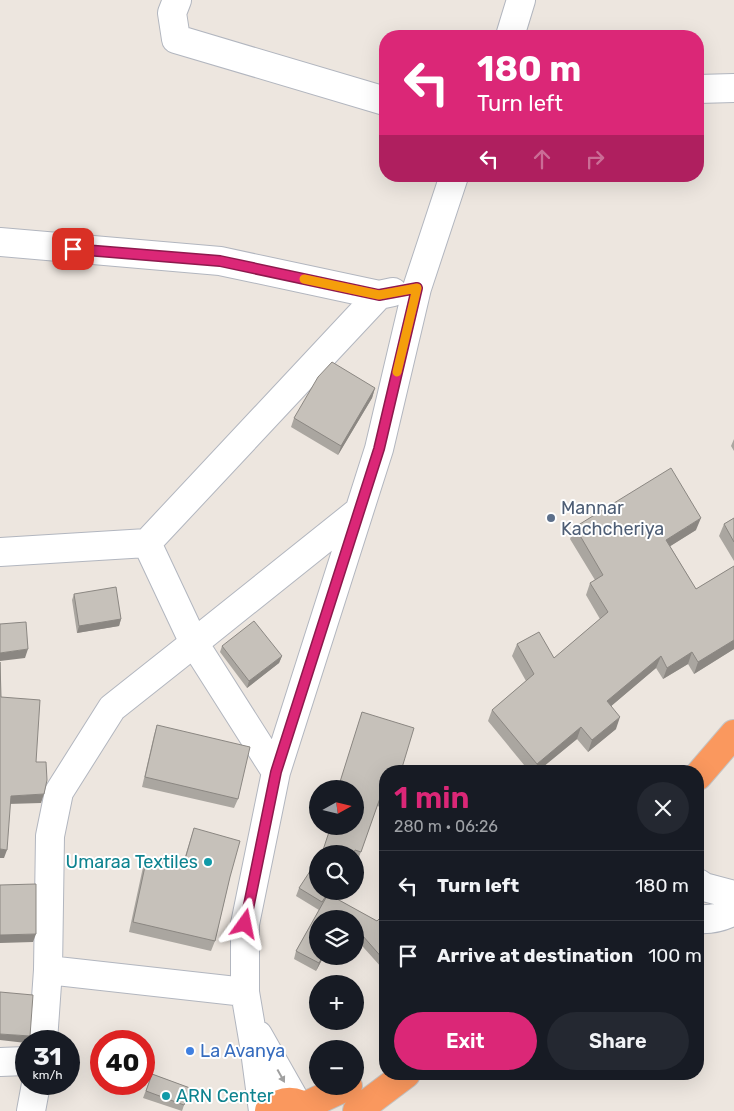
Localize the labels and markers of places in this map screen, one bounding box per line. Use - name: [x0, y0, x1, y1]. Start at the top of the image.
- pin: [52, 228, 94, 270]
- place label: Mannar Kachcheriya: [561, 497, 664, 540]
- marker: Mannar Kachcheriya: [545, 512, 557, 524]
- place label: Umaraa Textiles: [66, 851, 198, 873]
- marker: Umaraa Textiles: [202, 856, 214, 868]
- place label: La Avanya: [200, 1040, 285, 1062]
- marker: La Avanya: [184, 1045, 196, 1057]
- place label: ARN Center: [176, 1085, 274, 1107]
- marker: ARN Center: [160, 1090, 172, 1102]

